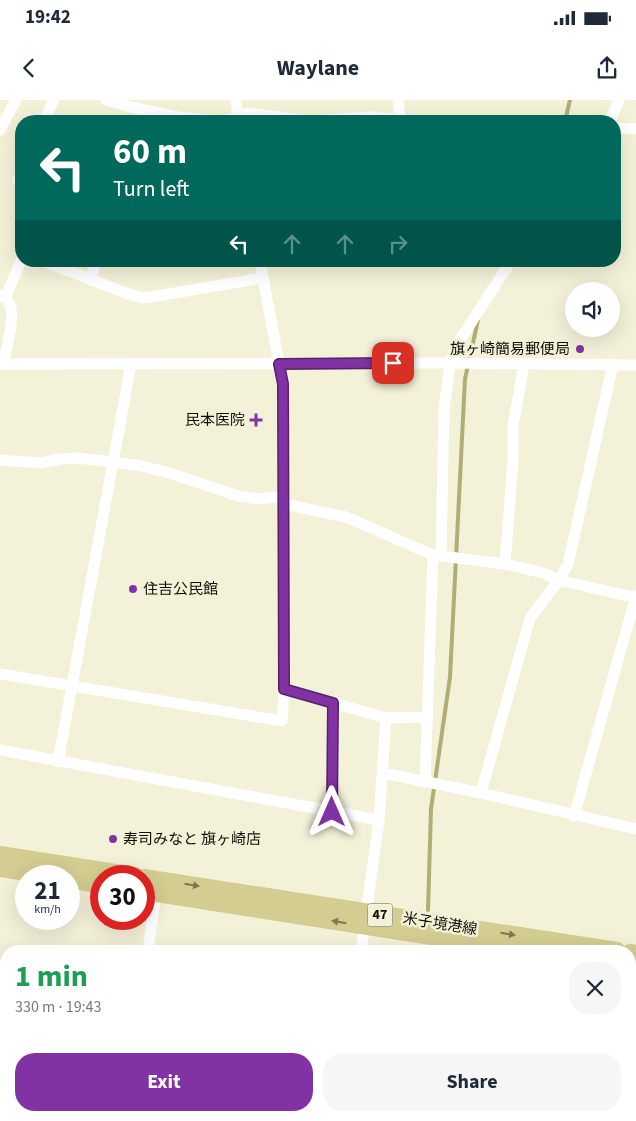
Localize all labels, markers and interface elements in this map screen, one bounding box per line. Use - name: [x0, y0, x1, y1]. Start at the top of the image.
- text: 19:42: [25, 4, 71, 31]
- text: Waylane: [277, 52, 359, 84]
- icon: back: [15, 54, 43, 82]
- icon: share: [593, 54, 621, 82]
- text: 60 m: [113, 127, 187, 177]
- icon: left: [30, 135, 95, 200]
- text: Turn left: [113, 173, 189, 205]
- icon: left: [225, 230, 253, 258]
- icon: ahead: [278, 230, 306, 258]
- icon: ahead: [331, 230, 359, 258]
- icon: right: [384, 230, 412, 258]
- map controls: [565, 282, 620, 337]
- button: sound: [565, 282, 620, 337]
- place label: 旗ヶ崎簡易郵便局: [450, 339, 570, 360]
- pin: [372, 342, 414, 384]
- marker: 旗ヶ崎簡易郵便局: [574, 343, 586, 355]
- icon: arrive: [379, 349, 407, 377]
- place label: 民本医院: [185, 410, 245, 431]
- marker: 民本医院: [249, 413, 263, 427]
- place label: 住吉公民館: [143, 579, 218, 600]
- marker: 住吉公民館: [127, 583, 139, 595]
- position arrow: [305, 785, 357, 837]
- place label: 寿司みなと 旗ヶ崎店: [123, 829, 261, 850]
- marker: 寿司みなと 旗ヶ崎店: [107, 833, 119, 845]
- speed limit sign: 30: [90, 865, 155, 930]
- text: 21: [34, 873, 61, 909]
- one-way arrow: [184, 882, 200, 890]
- text: km/h: [34, 901, 61, 918]
- road number: 47: [368, 904, 392, 926]
- street label: 米子境港線: [401, 908, 479, 940]
- one-way arrow: [331, 918, 347, 926]
- one-way arrow: [500, 931, 516, 939]
- text: 1 min: [15, 955, 88, 998]
- button: close: [569, 962, 621, 1014]
- text: 330 m · 19:43: [15, 996, 102, 1018]
- button: Exit: [15, 1053, 313, 1111]
- button: Share: [323, 1053, 621, 1111]

